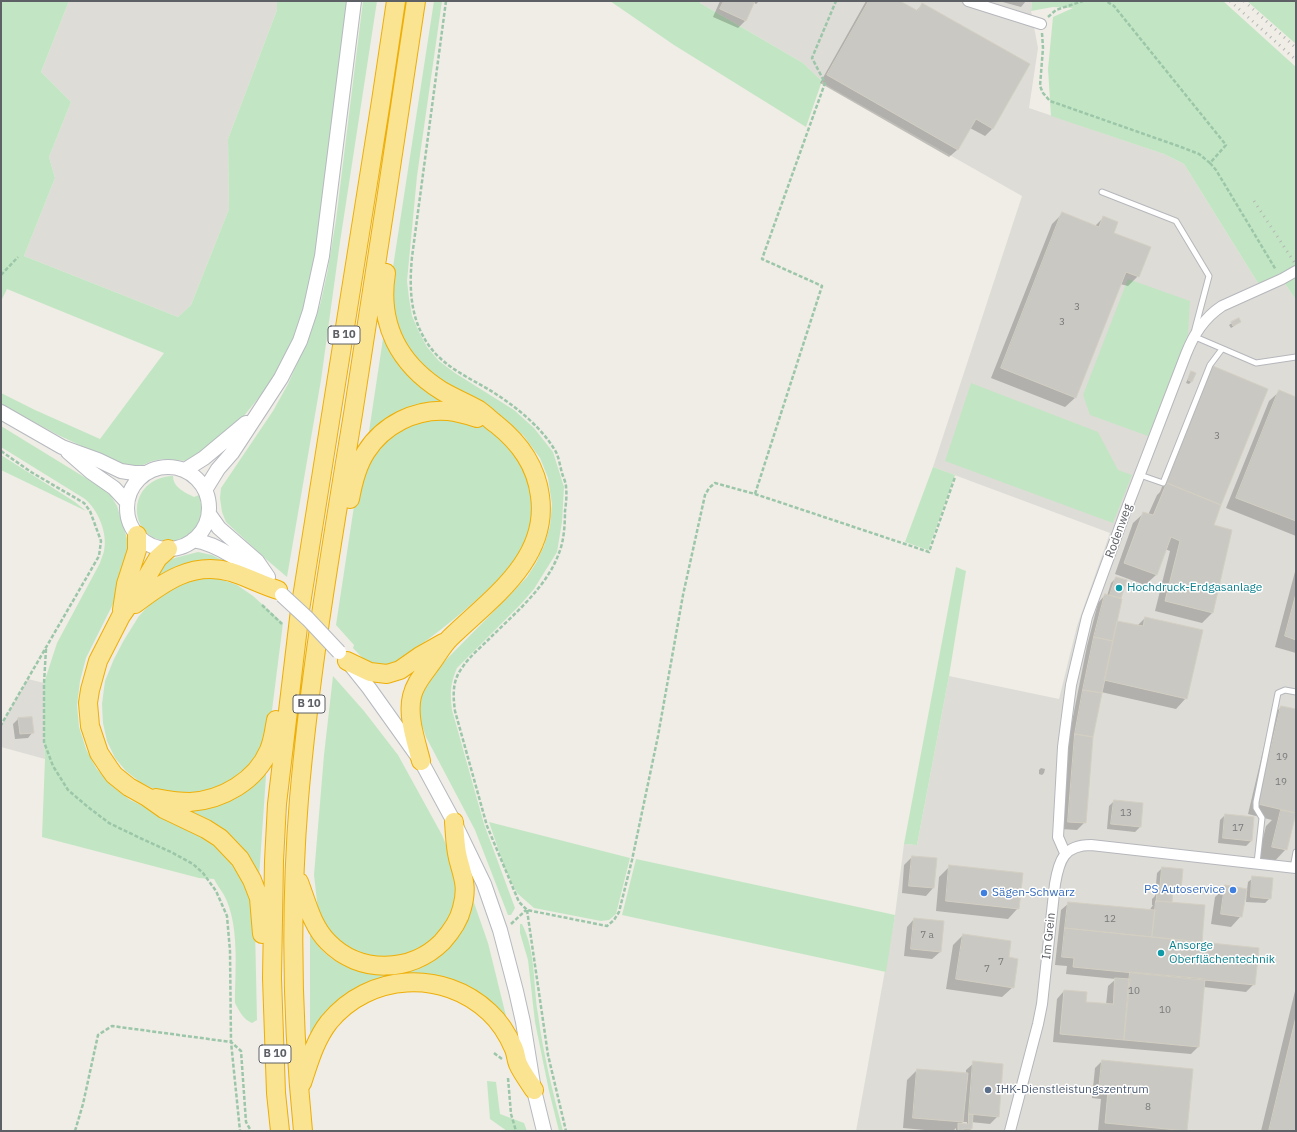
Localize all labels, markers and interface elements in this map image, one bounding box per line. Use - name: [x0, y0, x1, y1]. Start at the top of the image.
- house number: 3: [1074, 301, 1080, 313]
- house number: 3: [1059, 316, 1065, 328]
- road number: B 10: [328, 326, 360, 344]
- house number: 3: [1214, 430, 1220, 442]
- street label: Rodenweg: [1103, 502, 1135, 560]
- place label: Hochdruck-Erdgasanlage: [1127, 581, 1262, 595]
- marker: Hochdruck-Erdgasanlage: [1114, 583, 1124, 593]
- road number: B 10: [293, 695, 325, 713]
- house number: 19: [1276, 751, 1288, 763]
- house number: 19: [1275, 776, 1287, 788]
- house number: 13: [1120, 807, 1132, 819]
- house number: 17: [1232, 822, 1244, 834]
- place label: PS Autoservice: [1144, 883, 1225, 897]
- marker: PS Autoservice: [1228, 885, 1238, 895]
- place label: Sägen-Schwarz: [992, 886, 1075, 900]
- marker: Sägen-Schwarz: [979, 888, 989, 898]
- street label: Im Grein: [1039, 912, 1059, 960]
- house number: 12: [1104, 913, 1116, 925]
- house number: 7 a: [920, 929, 934, 941]
- place label: Ansorge Oberflächentechnik: [1169, 939, 1275, 967]
- marker: Ansorge Oberflächentechnik: [1156, 948, 1166, 958]
- house number: 7: [998, 956, 1004, 968]
- house number: 7: [984, 963, 990, 975]
- house number: 10: [1128, 985, 1140, 997]
- house number: 10: [1159, 1004, 1171, 1016]
- road number: B 10: [259, 1045, 291, 1063]
- place label: IHK-Dienstleistungszentrum: [996, 1083, 1149, 1097]
- marker: IHK-Dienstleistungszentrum: [983, 1085, 993, 1095]
- house number: 8: [1145, 1101, 1151, 1113]

